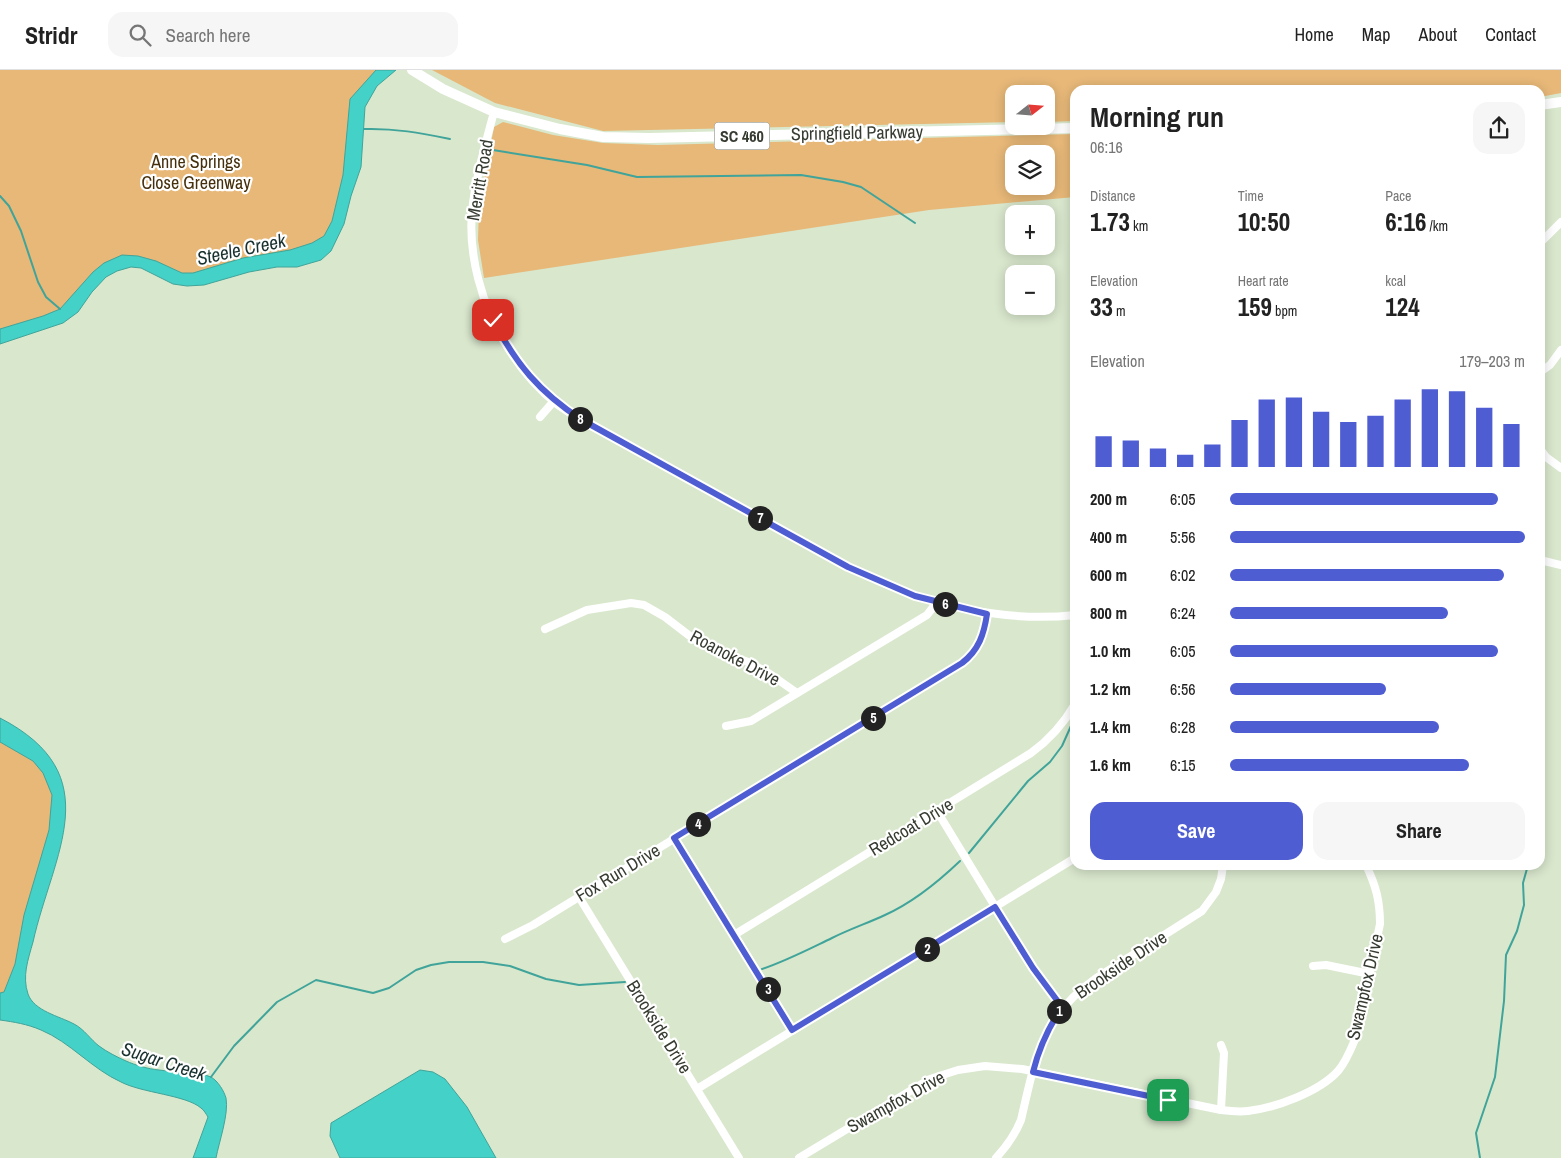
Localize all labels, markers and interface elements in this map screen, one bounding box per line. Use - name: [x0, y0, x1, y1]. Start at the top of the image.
- search box: [108, 12, 458, 57]
- text: Stridr: [25, 19, 78, 51]
- icon: search: [126, 21, 154, 49]
- text: Search here: [166, 22, 250, 48]
- text: Home: [1294, 22, 1334, 47]
- text: Map: [1362, 22, 1391, 47]
- text: About: [1419, 22, 1457, 47]
- text: Contact: [1485, 22, 1536, 47]
- north arrow: [1005, 85, 1055, 135]
- map controls: [1005, 85, 1055, 315]
- text: Morning run: [1090, 98, 1224, 136]
- button: share: [1473, 102, 1525, 154]
- street label: Springfield Parkway: [791, 119, 924, 146]
- road number: SC 460: [714, 122, 770, 150]
- text: 06:16: [1090, 136, 1123, 158]
- street label: Merritt Road: [460, 137, 499, 222]
- button: layers: [1005, 145, 1055, 195]
- park label: Anne Springs Close Greenway: [141, 149, 251, 195]
- text: Distance: [1090, 187, 1135, 205]
- text: Time: [1238, 187, 1264, 205]
- text: Pace: [1385, 187, 1412, 205]
- button: +: [1005, 205, 1055, 255]
- text: 1.73: [1090, 205, 1130, 239]
- text: 10:50: [1238, 205, 1290, 239]
- text: 6:16: [1385, 205, 1426, 239]
- text: km: [1130, 217, 1148, 235]
- text: /km: [1426, 217, 1448, 235]
- water label: Steele Creek: [194, 227, 289, 271]
- button: −: [1005, 265, 1055, 315]
- text: Elevation: [1090, 272, 1138, 290]
- text: Heart rate: [1238, 272, 1289, 290]
- text: kcal: [1385, 272, 1406, 290]
- text: 33: [1090, 290, 1113, 324]
- text: 159: [1238, 290, 1272, 324]
- text: 124: [1385, 290, 1420, 324]
- pin: [472, 299, 514, 341]
- text: m: [1113, 302, 1126, 320]
- text: bpm: [1272, 302, 1297, 320]
- icon: check: [479, 306, 507, 334]
- text: Elevation: [1090, 350, 1145, 372]
- text: 179–203 m: [1459, 350, 1525, 372]
- pin: 8: [568, 406, 592, 432]
- text: 8: [577, 410, 584, 428]
- text: 200 m: [1090, 488, 1127, 510]
- text: 6:05: [1170, 488, 1196, 510]
- pin: 7: [748, 506, 772, 530]
- text: 7: [757, 509, 764, 527]
- text: 400 m: [1090, 526, 1127, 548]
- text: 5:56: [1170, 526, 1196, 548]
- text: 600 m: [1090, 564, 1127, 586]
- text: 6:02: [1170, 564, 1196, 586]
- pin: 6: [932, 592, 958, 616]
- text: 6: [942, 595, 949, 613]
- text: 800 m: [1090, 602, 1127, 624]
- text: 6:24: [1170, 602, 1196, 624]
- street label: Roanoke Drive: [686, 623, 785, 692]
- text: 1.0 km: [1090, 640, 1131, 662]
- text: 6:05: [1170, 640, 1196, 662]
- text: 1.2 km: [1090, 678, 1131, 700]
- text: 6:56: [1170, 678, 1196, 700]
- pin: 5: [860, 706, 886, 730]
- text: 5: [870, 709, 877, 727]
- text: 1.4 km: [1090, 716, 1131, 738]
- text: 6:28: [1170, 716, 1196, 738]
- text: 1.6 km: [1090, 754, 1131, 776]
- text: 6:15: [1170, 754, 1196, 776]
- street label: Redcoat Drive: [864, 792, 958, 862]
- button: Save: [1090, 802, 1303, 860]
- button: Share: [1313, 802, 1525, 860]
- pin: 4: [686, 812, 710, 836]
- text: 4: [695, 815, 702, 833]
- street label: Fox Run Drive: [571, 838, 665, 908]
- street label: Brookside Drive: [1070, 925, 1172, 1005]
- street label: Swampfox Drive: [1340, 931, 1389, 1042]
- pin: 2: [914, 936, 940, 962]
- text: 2: [924, 940, 931, 958]
- street label: Brookside Drive: [621, 975, 698, 1078]
- pin: 3: [756, 976, 780, 1002]
- text: 3: [765, 980, 772, 998]
- pin: 1: [1046, 998, 1072, 1024]
- text: 1: [1056, 1002, 1063, 1020]
- water label: Sugar Creek: [118, 1035, 211, 1087]
- street label: Swampfox Drive: [842, 1064, 949, 1139]
- pin: [1147, 1079, 1189, 1121]
- icon: arrive: [1154, 1086, 1182, 1114]

